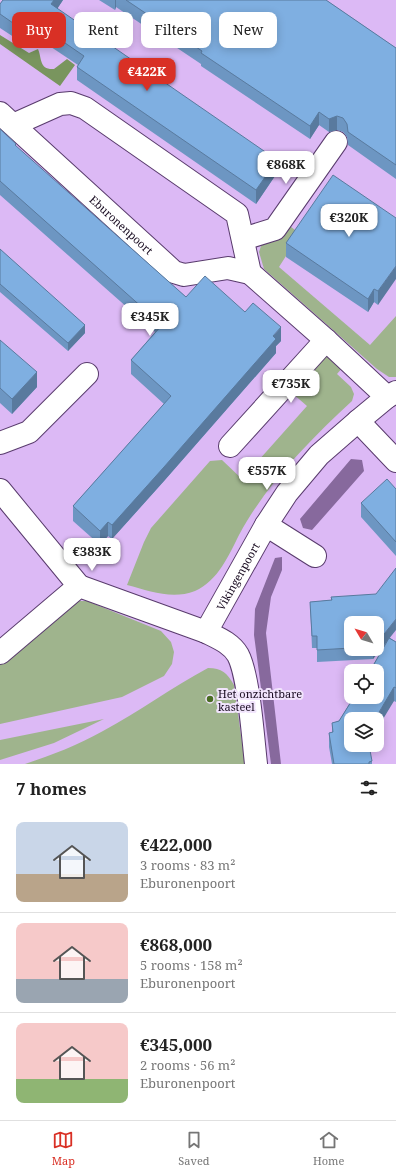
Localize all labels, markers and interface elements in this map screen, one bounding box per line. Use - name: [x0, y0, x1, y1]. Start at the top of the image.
- chip: Buy: [12, 12, 66, 48]
- chip: Rent: [74, 12, 133, 48]
- chip: Filters: [141, 12, 211, 48]
- chip: New: [219, 12, 277, 48]
- pin: €422K: [119, 58, 175, 92]
- text: €422K: [128, 62, 166, 80]
- pin: €868K: [258, 151, 314, 185]
- text: €868K: [267, 155, 305, 173]
- street label: Eburonenpoort: [87, 192, 157, 257]
- pin: €320K: [321, 204, 377, 238]
- text: €320K: [330, 208, 368, 226]
- pin: €345K: [122, 303, 178, 337]
- text: €345K: [131, 307, 169, 325]
- pin: €735K: [263, 370, 319, 404]
- text: €735K: [272, 374, 310, 392]
- pin: €557K: [239, 457, 295, 491]
- text: €557K: [248, 461, 286, 479]
- pin: €383K: [64, 538, 120, 572]
- street label: Vikingenpoort: [212, 539, 262, 613]
- text: €383K: [73, 542, 111, 560]
- north arrow: [344, 616, 384, 656]
- map controls: [344, 616, 384, 752]
- button: locate: [344, 664, 384, 704]
- place label: Het onzichtbare kasteel: [218, 686, 302, 714]
- marker: Het onzichtbare kasteel: [205, 694, 215, 704]
- button: layers: [344, 712, 384, 752]
- text: 7 homes: [16, 777, 86, 800]
- icon: filters: [358, 777, 380, 799]
- text: €422,000: [140, 833, 212, 856]
- icon: home: [48, 838, 96, 886]
- text: 3 rooms · 83 m²: [140, 856, 235, 874]
- text: Eburonenpoort: [140, 874, 235, 892]
- text: €868,000: [140, 933, 212, 956]
- icon: home: [48, 939, 96, 987]
- text: 5 rooms · 158 m²: [140, 956, 243, 974]
- text: Eburonenpoort: [140, 974, 235, 992]
- text: €345,000: [140, 1033, 212, 1056]
- icon: home: [48, 1039, 96, 1087]
- text: 2 rooms · 56 m²: [140, 1056, 235, 1074]
- text: Eburonenpoort: [140, 1074, 235, 1092]
- tab: Map: [52, 1129, 75, 1168]
- tab: Saved: [178, 1129, 210, 1168]
- tab: Home: [313, 1129, 344, 1168]

